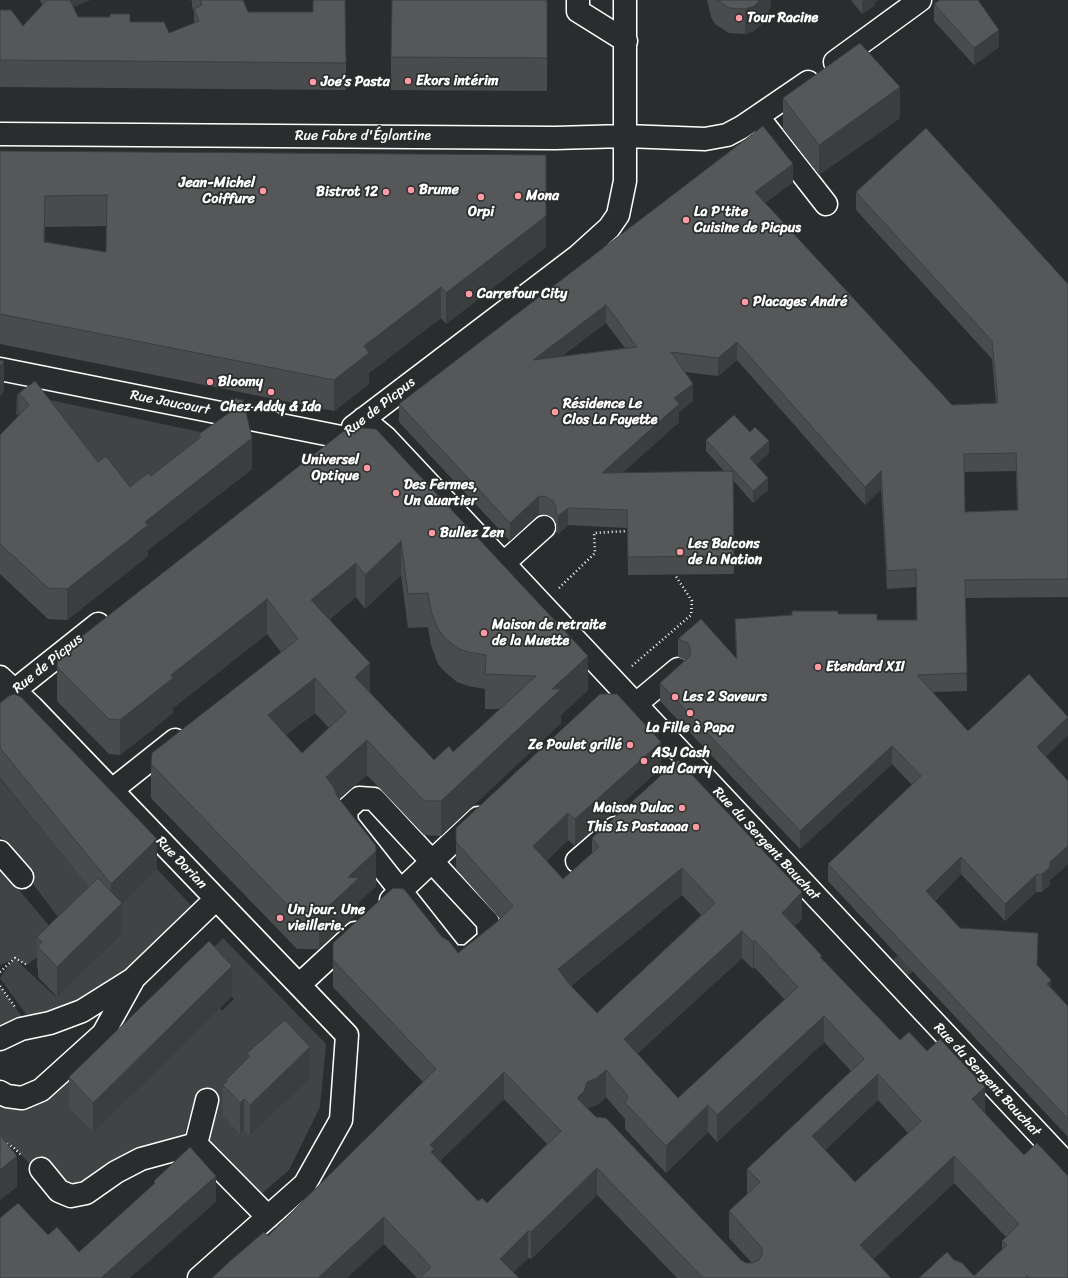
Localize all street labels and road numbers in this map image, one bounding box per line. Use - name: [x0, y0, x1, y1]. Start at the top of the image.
- street label: Rue Fabre d'Églantine: [295, 128, 431, 144]
- street label: Rue de Picpus: [341, 374, 419, 440]
- street label: Rue Jaucourt: [129, 387, 211, 419]
- street label: Rue de Picpus: [10, 631, 86, 697]
- street label: Rue du Sergent Bauchat: [709, 784, 823, 904]
- street label: Rue Dorian: [152, 833, 210, 893]
- street label: Rue du Sergent Bauchat: [930, 1020, 1044, 1140]

